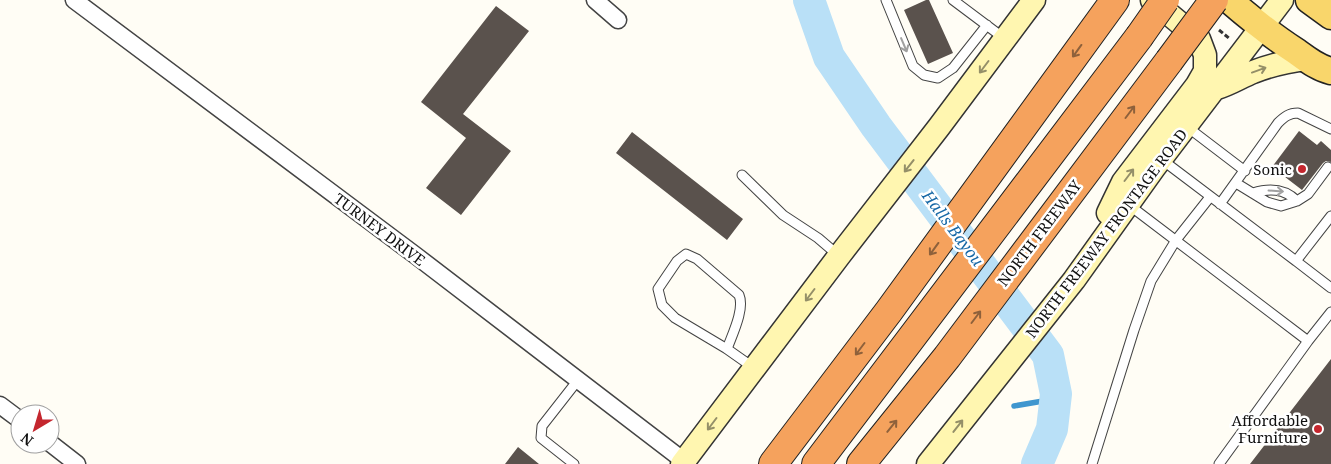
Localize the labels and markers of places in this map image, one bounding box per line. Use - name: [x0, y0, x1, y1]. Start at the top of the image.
- place label: Sonic: [1253, 159, 1292, 179]
- marker: Sonic: [1296, 163, 1308, 175]
- place label: Affordable Furniture: [1232, 410, 1308, 447]
- marker: Affordable Furniture: [1312, 423, 1324, 435]

